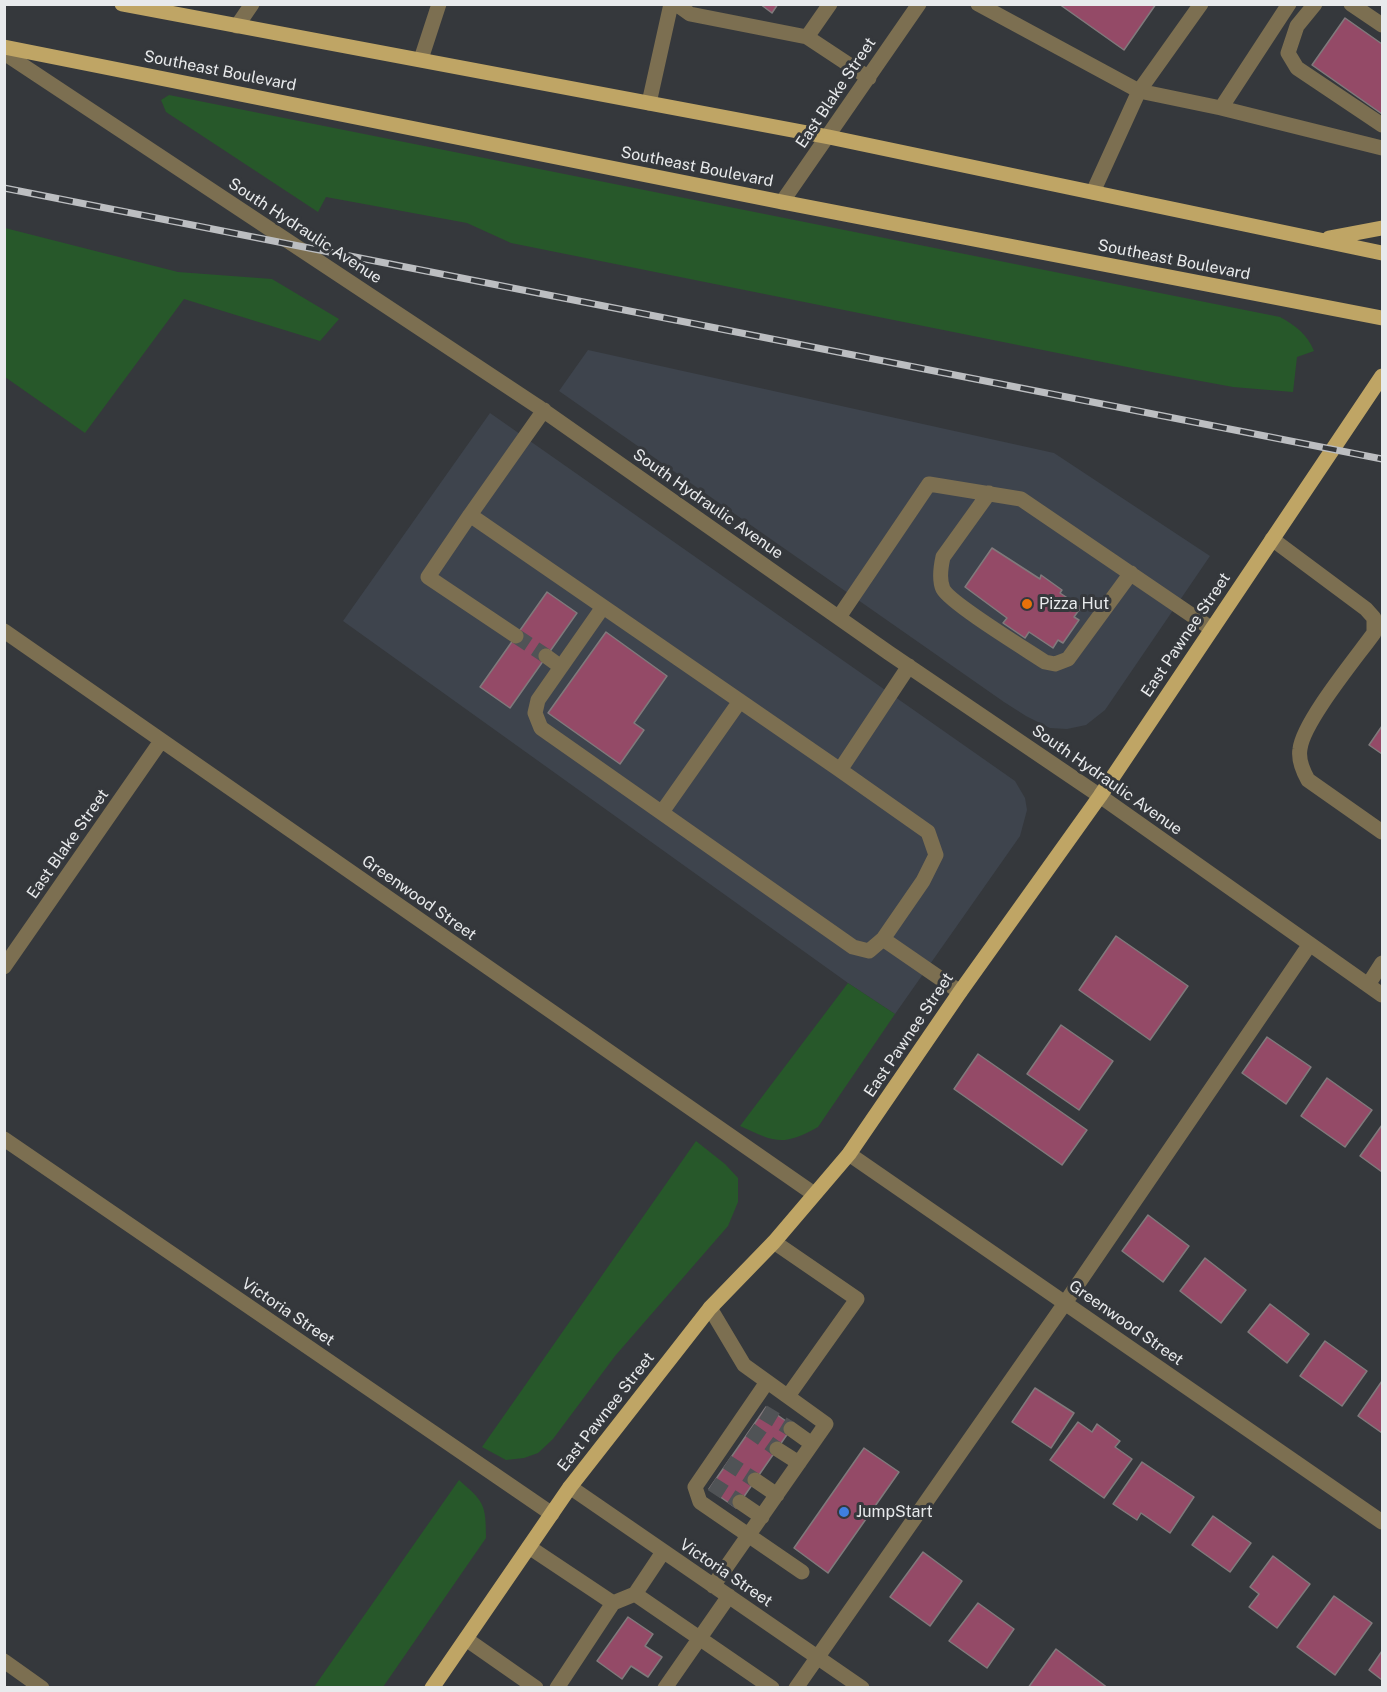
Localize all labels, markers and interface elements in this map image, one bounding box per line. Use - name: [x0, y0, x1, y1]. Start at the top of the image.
- street label: East Blake Street: [792, 34, 880, 152]
- street label: Southeast Boulevard: [142, 47, 298, 95]
- street label: Southeast Boulevard: [619, 143, 775, 191]
- street label: South Hydraulic Avenue: [225, 174, 385, 288]
- street label: Southeast Boulevard: [1096, 236, 1252, 284]
- street label: South Hydraulic Avenue: [629, 445, 787, 563]
- street label: East Pawnee Street: [1137, 569, 1235, 701]
- place label: Pizza Hut: [1039, 594, 1109, 614]
- marker: Pizza Hut: [1020, 597, 1034, 611]
- street label: South Hydraulic Avenue: [1028, 721, 1186, 839]
- street label: East Blake Street: [23, 786, 113, 902]
- street label: Greenwood Street: [358, 851, 480, 945]
- street label: East Pawnee Street: [860, 969, 958, 1101]
- street label: Victoria Street: [238, 1274, 338, 1350]
- street label: Greenwood Street: [1065, 1276, 1187, 1370]
- street label: East Pawnee Street: [554, 1349, 658, 1475]
- place label: JumpStart: [856, 1502, 933, 1522]
- marker: JumpStart: [837, 1505, 851, 1519]
- street label: Victoria Street: [676, 1535, 776, 1611]

